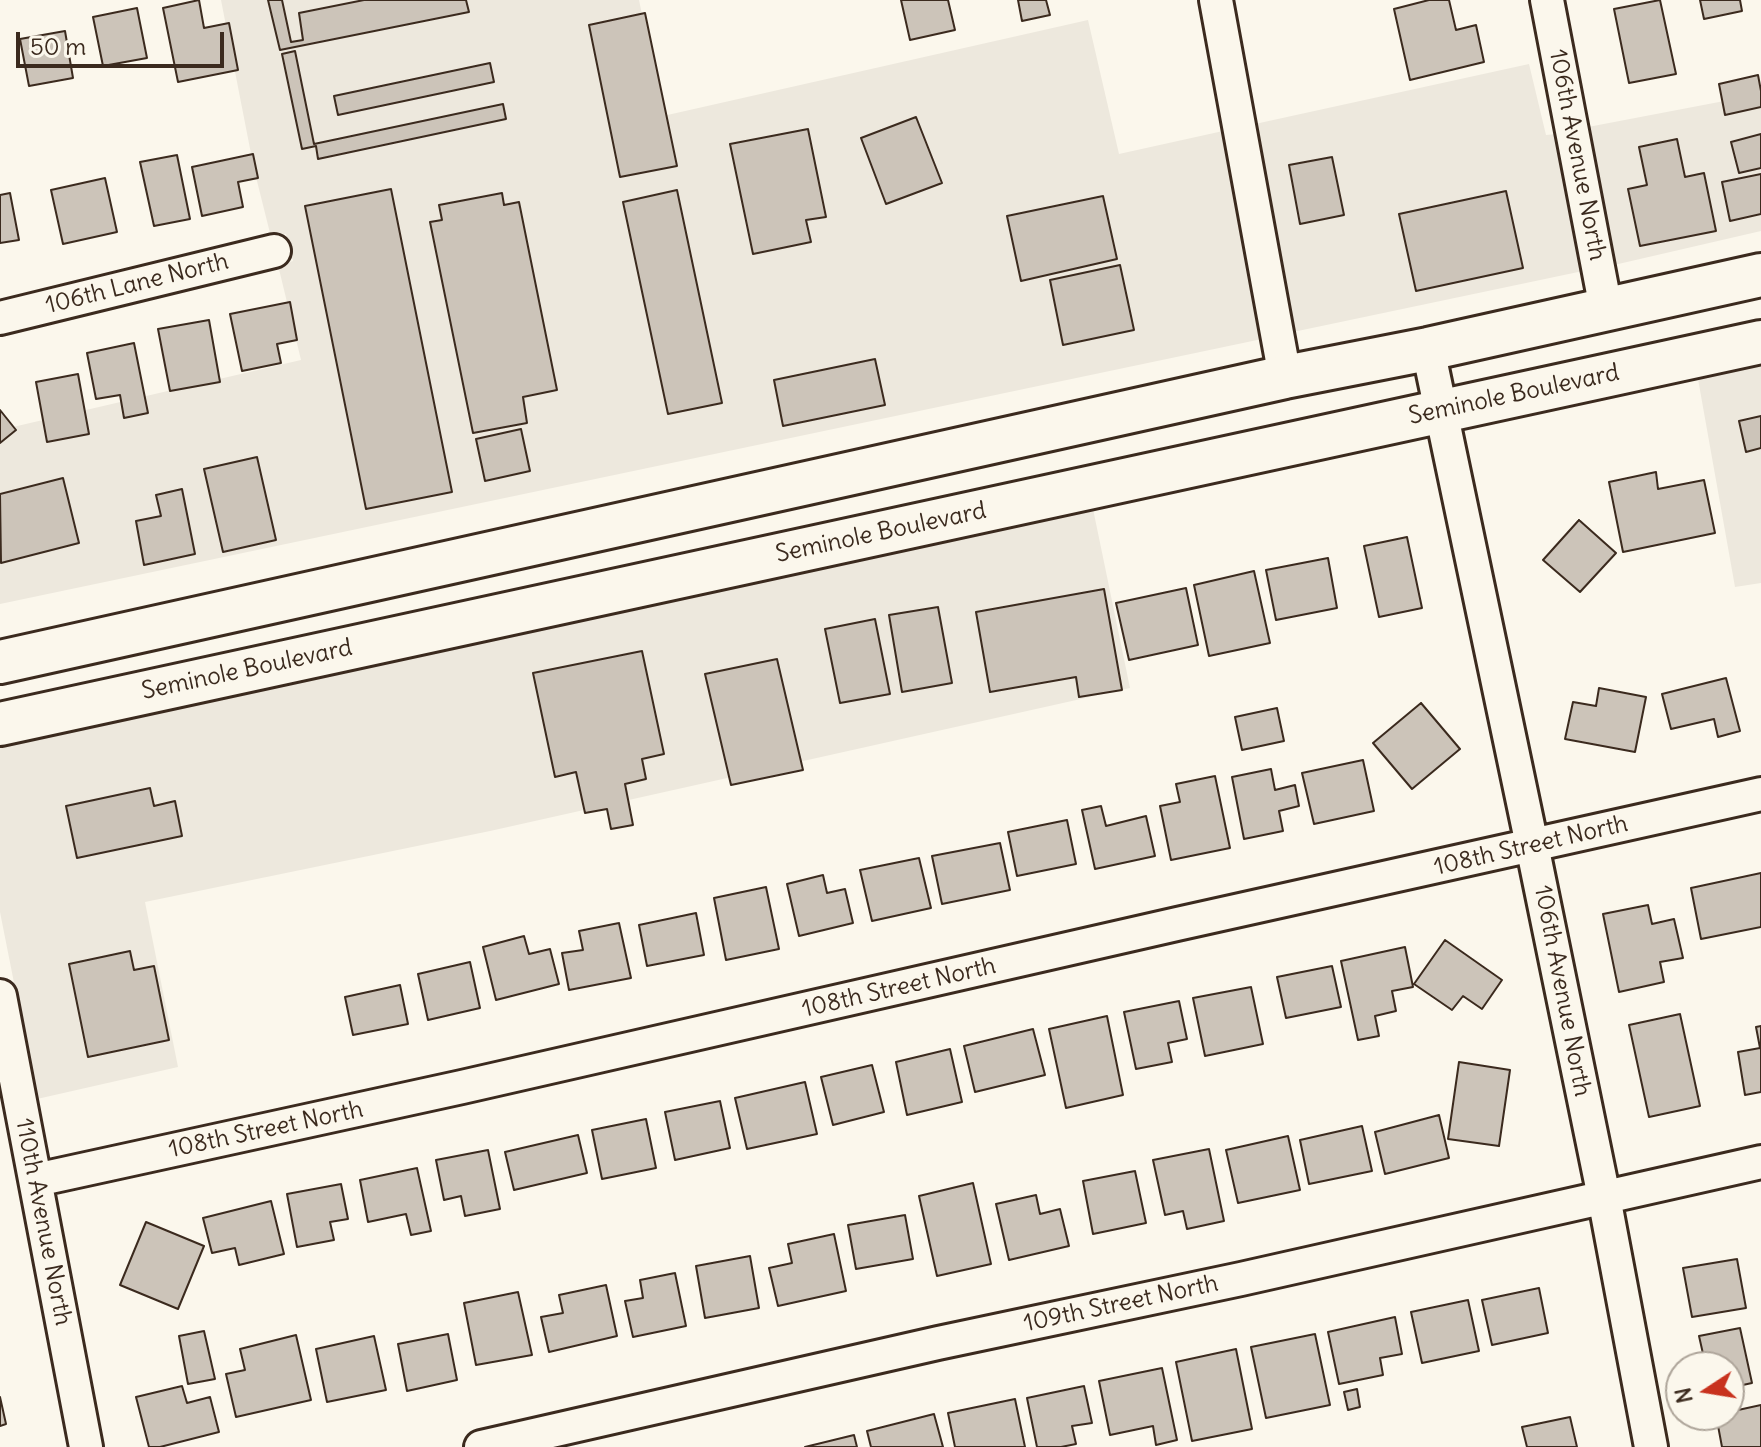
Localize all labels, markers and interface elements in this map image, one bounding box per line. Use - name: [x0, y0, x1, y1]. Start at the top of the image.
- scale bar: [20, 16, 228, 66]
- text: 50 m: [30, 31, 86, 61]
- street label: 106th Avenue North: [1542, 47, 1612, 263]
- street label: 106th Lane North: [43, 247, 231, 321]
- street label: Seminole Boulevard: [1406, 359, 1622, 431]
- street label: Seminole Boulevard: [773, 497, 989, 569]
- street label: Seminole Boulevard: [139, 634, 355, 706]
- street label: 108th Street North: [1431, 810, 1631, 882]
- street label: 106th Avenue North: [1527, 883, 1597, 1099]
- street label: 108th Street North: [799, 952, 999, 1024]
- street label: 108th Street North: [166, 1095, 366, 1165]
- street label: 110th Avenue North: [9, 1116, 77, 1328]
- street label: 109th Street North: [1021, 1269, 1221, 1339]
- north arrow: [1665, 1351, 1745, 1431]
- text: N: [1668, 1385, 1699, 1406]

